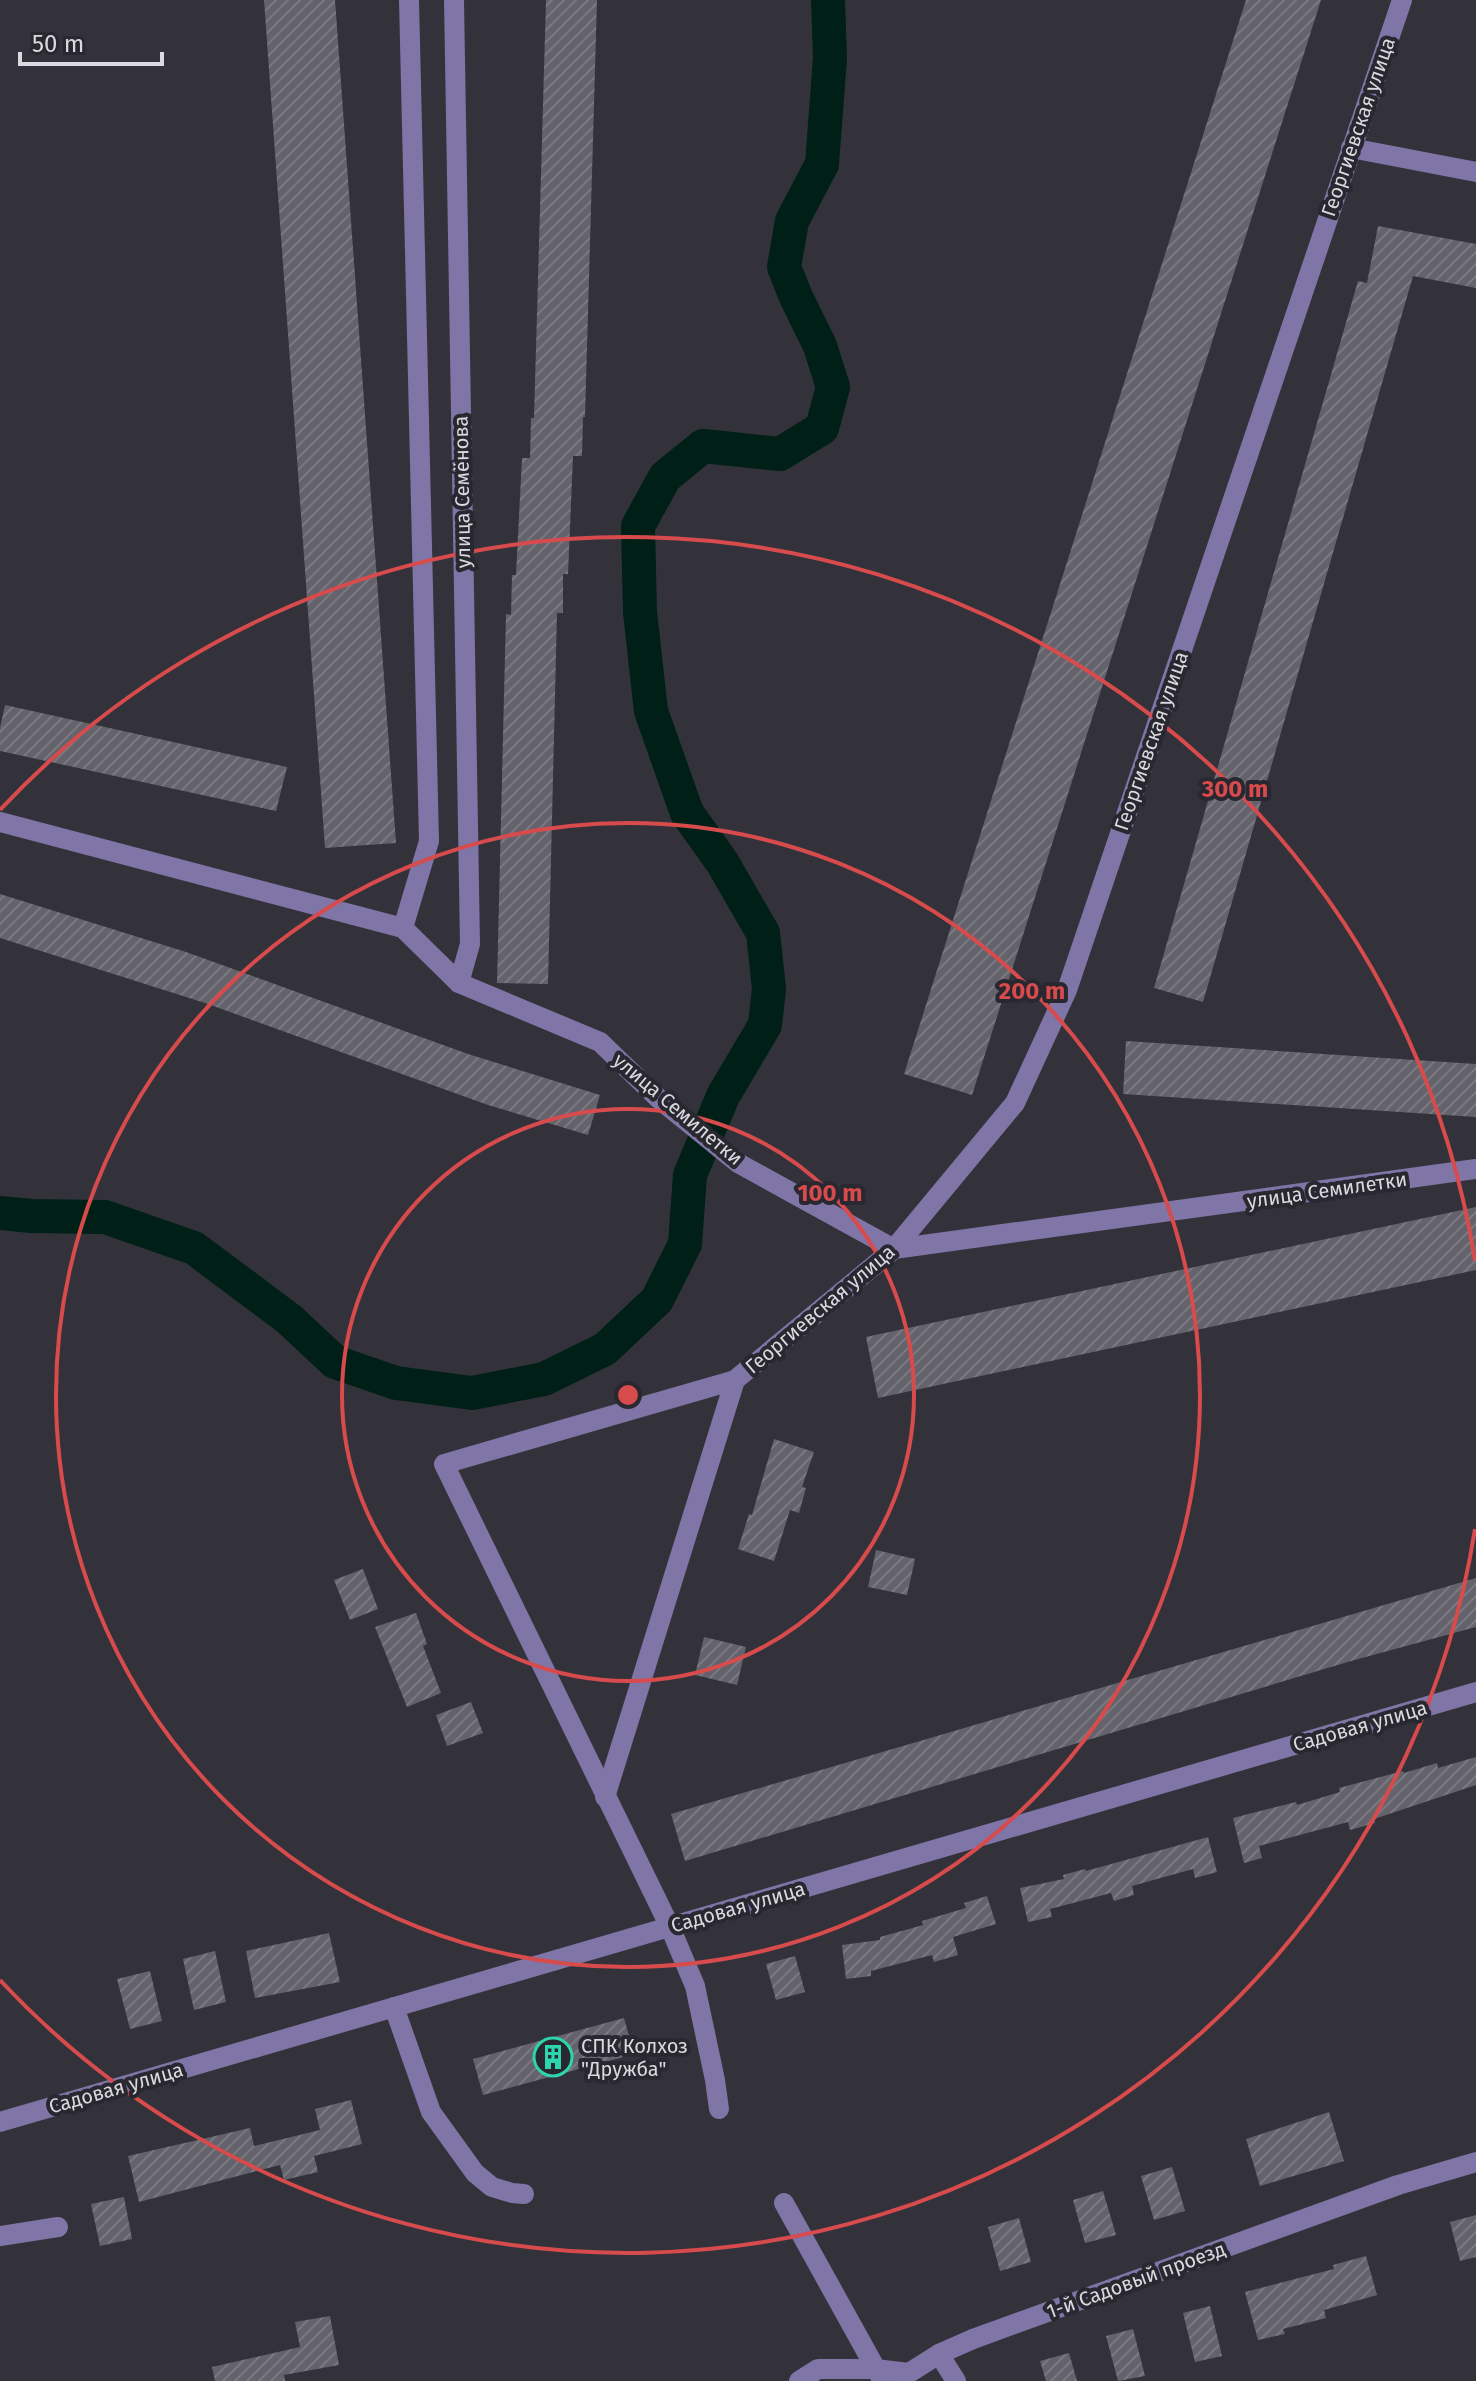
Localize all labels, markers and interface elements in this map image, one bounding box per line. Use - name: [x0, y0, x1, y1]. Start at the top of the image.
- scale bar: [20, 16, 162, 66]
- text: 50 m: [32, 30, 84, 58]
- street label: Георгиевская улица: [1316, 34, 1400, 220]
- street label: улица Семёнова: [449, 416, 475, 568]
- street label: Георгиевская улица: [1109, 648, 1193, 834]
- text: 300 m: [1201, 775, 1268, 803]
- text: 200 m: [999, 977, 1065, 1005]
- street label: улица Семилетки: [608, 1048, 748, 1170]
- street label: улица Семилетки: [1245, 1167, 1409, 1213]
- text: 100 m: [797, 1179, 863, 1207]
- street label: Георгиевская улица: [740, 1239, 900, 1379]
- centre of rings: [614, 1381, 642, 1409]
- street label: Садовая улица: [1290, 1695, 1430, 1757]
- street label: Садовая улица: [668, 1876, 808, 1938]
- place label: СПК Колхоз "Дружба": [581, 2034, 688, 2081]
- building icon: СПК Колхоз "Дружба": [532, 2036, 574, 2078]
- street label: Садовая улица: [46, 2057, 186, 2119]
- street label: 1-й Садовый проезд: [1043, 2236, 1229, 2324]

